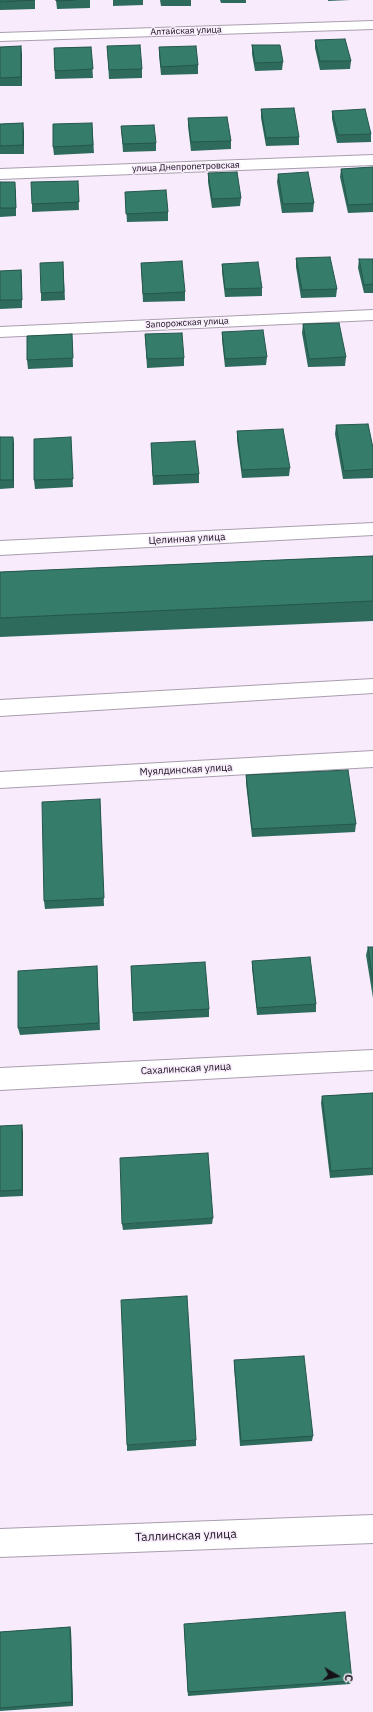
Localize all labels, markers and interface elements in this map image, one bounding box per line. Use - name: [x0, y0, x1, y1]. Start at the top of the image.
- street label: Алтайская улица: [150, 24, 222, 38]
- street label: улица Днепропетровская: [132, 160, 240, 174]
- street label: Запорожская улица: [145, 315, 229, 331]
- street label: Целинная улица: [148, 531, 226, 547]
- street label: Муялдинская улица: [139, 762, 233, 778]
- street label: Сахалинская улица: [140, 1061, 232, 1077]
- street label: Таллинская улица: [135, 1527, 237, 1545]
- north arrow: [317, 1656, 357, 1696]
- text: С: [341, 1673, 356, 1683]

